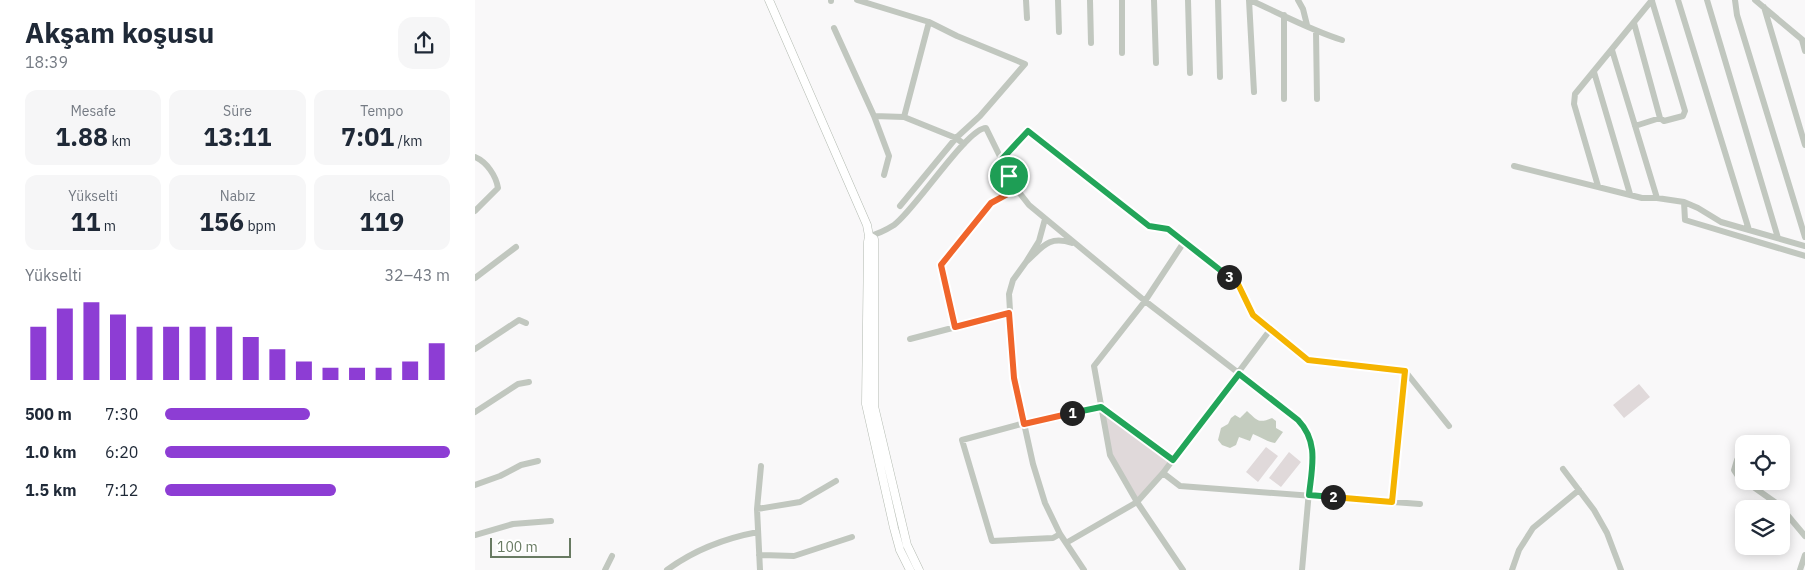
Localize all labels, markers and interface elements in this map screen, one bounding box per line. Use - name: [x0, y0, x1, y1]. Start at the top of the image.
- text: Akşam koşusu: [25, 14, 215, 51]
- button: share: [398, 17, 450, 69]
- text: 18:39: [25, 52, 68, 72]
- text: Mesafe: [70, 102, 116, 120]
- text: Süre: [223, 102, 252, 120]
- text: Tempo: [360, 102, 403, 120]
- text: 1.88: [55, 120, 108, 153]
- text: 13:11: [203, 120, 272, 153]
- text: 7:01: [341, 120, 394, 153]
- text: km: [108, 132, 131, 150]
- text: /km: [394, 132, 423, 150]
- pin: [988, 155, 1030, 197]
- icon: arrive: [995, 162, 1023, 190]
- text: Yükselti: [68, 187, 118, 205]
- text: Nabız: [220, 187, 255, 205]
- text: kcal: [369, 187, 395, 205]
- text: 11: [70, 205, 100, 238]
- text: 156: [199, 205, 244, 238]
- text: 119: [359, 205, 404, 238]
- text: m: [100, 217, 116, 235]
- text: bpm: [244, 217, 276, 235]
- pin: 3: [1217, 264, 1241, 290]
- text: Yükselti: [25, 265, 82, 285]
- text: 32–43 m: [384, 265, 450, 285]
- text: 3: [1225, 268, 1234, 286]
- pin: 1: [1059, 400, 1085, 426]
- text: 500 m: [25, 404, 72, 424]
- text: 7:30: [105, 404, 138, 424]
- text: 1: [1068, 404, 1077, 422]
- map controls: [1735, 435, 1790, 555]
- button: locate: [1735, 435, 1790, 490]
- text: 1.0 km: [25, 442, 76, 462]
- text: 6:20: [105, 442, 138, 462]
- text: 1.5 km: [25, 480, 76, 500]
- text: 7:12: [105, 480, 138, 500]
- pin: 2: [1321, 484, 1345, 510]
- text: 2: [1329, 488, 1338, 506]
- button: layers: [1735, 500, 1790, 555]
- scale bar: [490, 535, 571, 558]
- text: 100 m: [497, 538, 538, 556]

